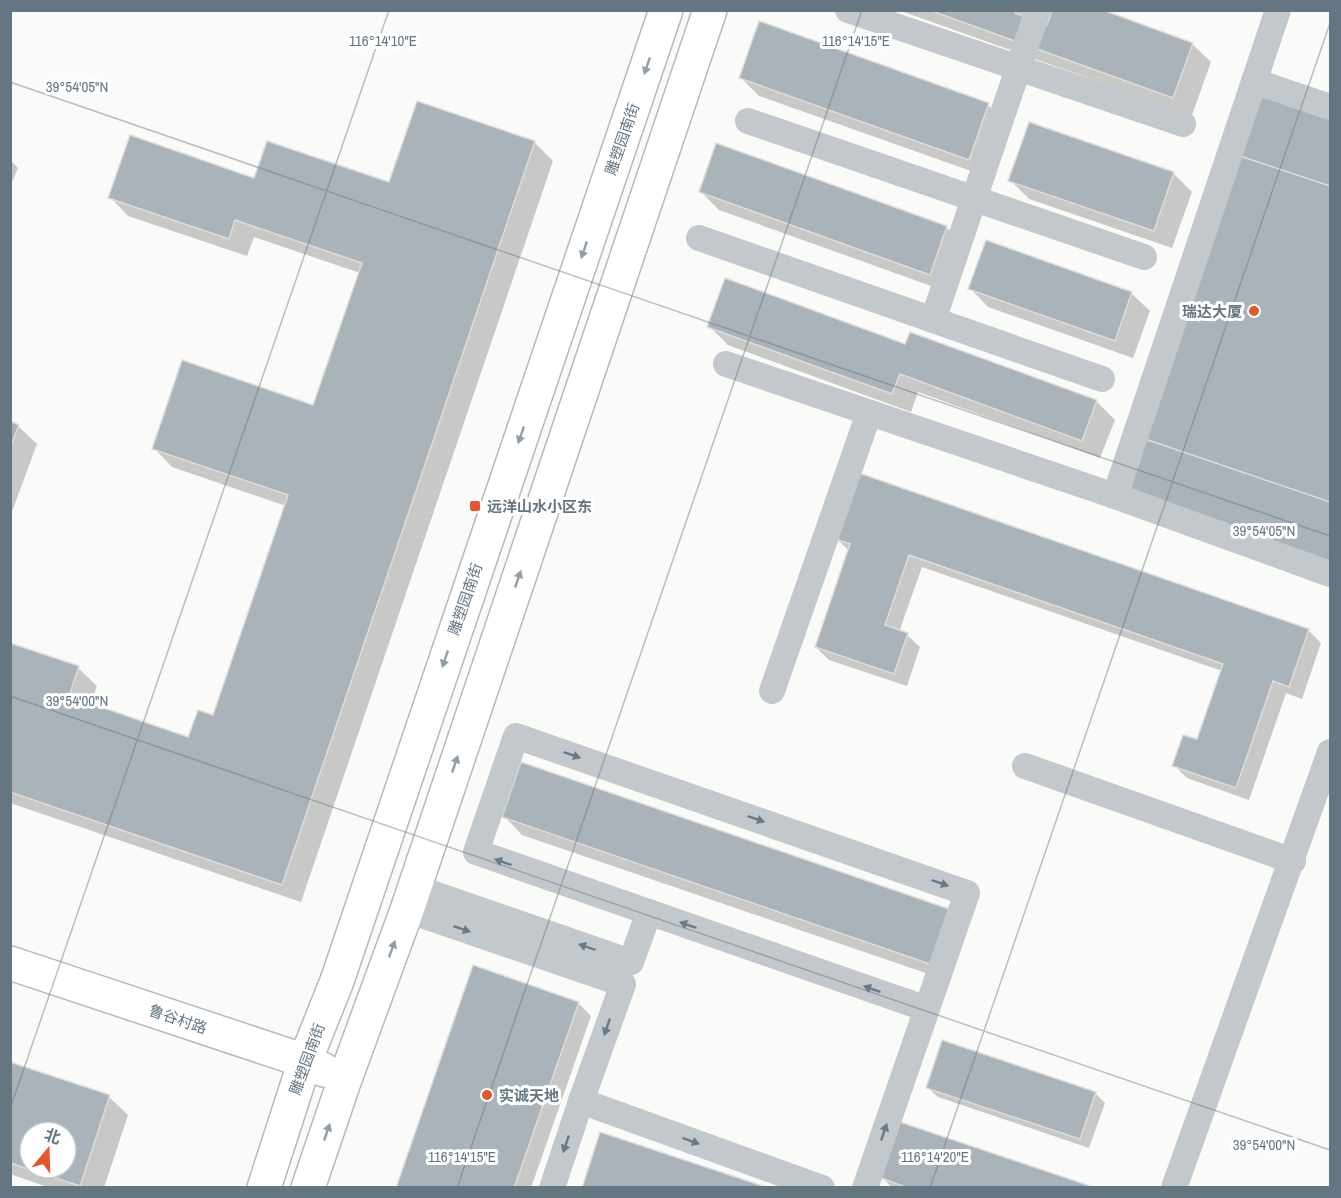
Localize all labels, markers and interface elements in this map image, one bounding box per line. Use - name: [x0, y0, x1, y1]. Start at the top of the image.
- text: 116°14'10"E: [349, 30, 417, 51]
- text: 116°14'15"E: [822, 30, 890, 51]
- one-way arrow: [641, 57, 651, 75]
- text: 39°54'05"N: [46, 76, 108, 97]
- street label: 雕塑园南街: [600, 100, 644, 178]
- one-way arrow: [578, 241, 588, 259]
- place label: 瑞达大厦: [1182, 301, 1242, 322]
- marker: 瑞达大厦: [1247, 304, 1261, 318]
- one-way arrow: [515, 426, 525, 444]
- place label: 远洋山水小区东: [487, 496, 592, 517]
- marker: 远洋山水小区东: [468, 499, 482, 513]
- text: 39°54'05"N: [1233, 520, 1295, 541]
- street label: 雕塑园南街: [443, 560, 487, 638]
- one-way arrow: [513, 570, 523, 588]
- one-way arrow: [440, 650, 449, 668]
- text: 39°54'00"N: [46, 690, 108, 711]
- one-way arrow: [563, 751, 581, 761]
- one-way arrow: [451, 755, 461, 773]
- one-way arrow: [747, 815, 765, 825]
- one-way arrow: [494, 856, 512, 866]
- one-way arrow: [931, 879, 949, 888]
- one-way arrow: [679, 920, 697, 930]
- one-way arrow: [453, 924, 471, 934]
- one-way arrow: [388, 939, 398, 957]
- one-way arrow: [578, 942, 596, 952]
- one-way arrow: [863, 984, 881, 994]
- street label: 鲁谷村路: [146, 999, 210, 1039]
- one-way arrow: [602, 1019, 612, 1037]
- street label: 雕塑园南街: [284, 1020, 330, 1098]
- place label: 实诚天地: [499, 1085, 559, 1106]
- marker: 实诚天地: [480, 1088, 494, 1102]
- north arrow: [18, 1120, 78, 1180]
- text: 北: [42, 1123, 64, 1149]
- one-way arrow: [322, 1123, 332, 1141]
- one-way arrow: [880, 1123, 890, 1141]
- text: 39°54'00"N: [1233, 1134, 1295, 1155]
- one-way arrow: [561, 1135, 571, 1153]
- one-way arrow: [683, 1136, 701, 1146]
- text: 116°14'15"E: [428, 1146, 496, 1167]
- text: 116°14'20"E: [901, 1146, 969, 1167]

